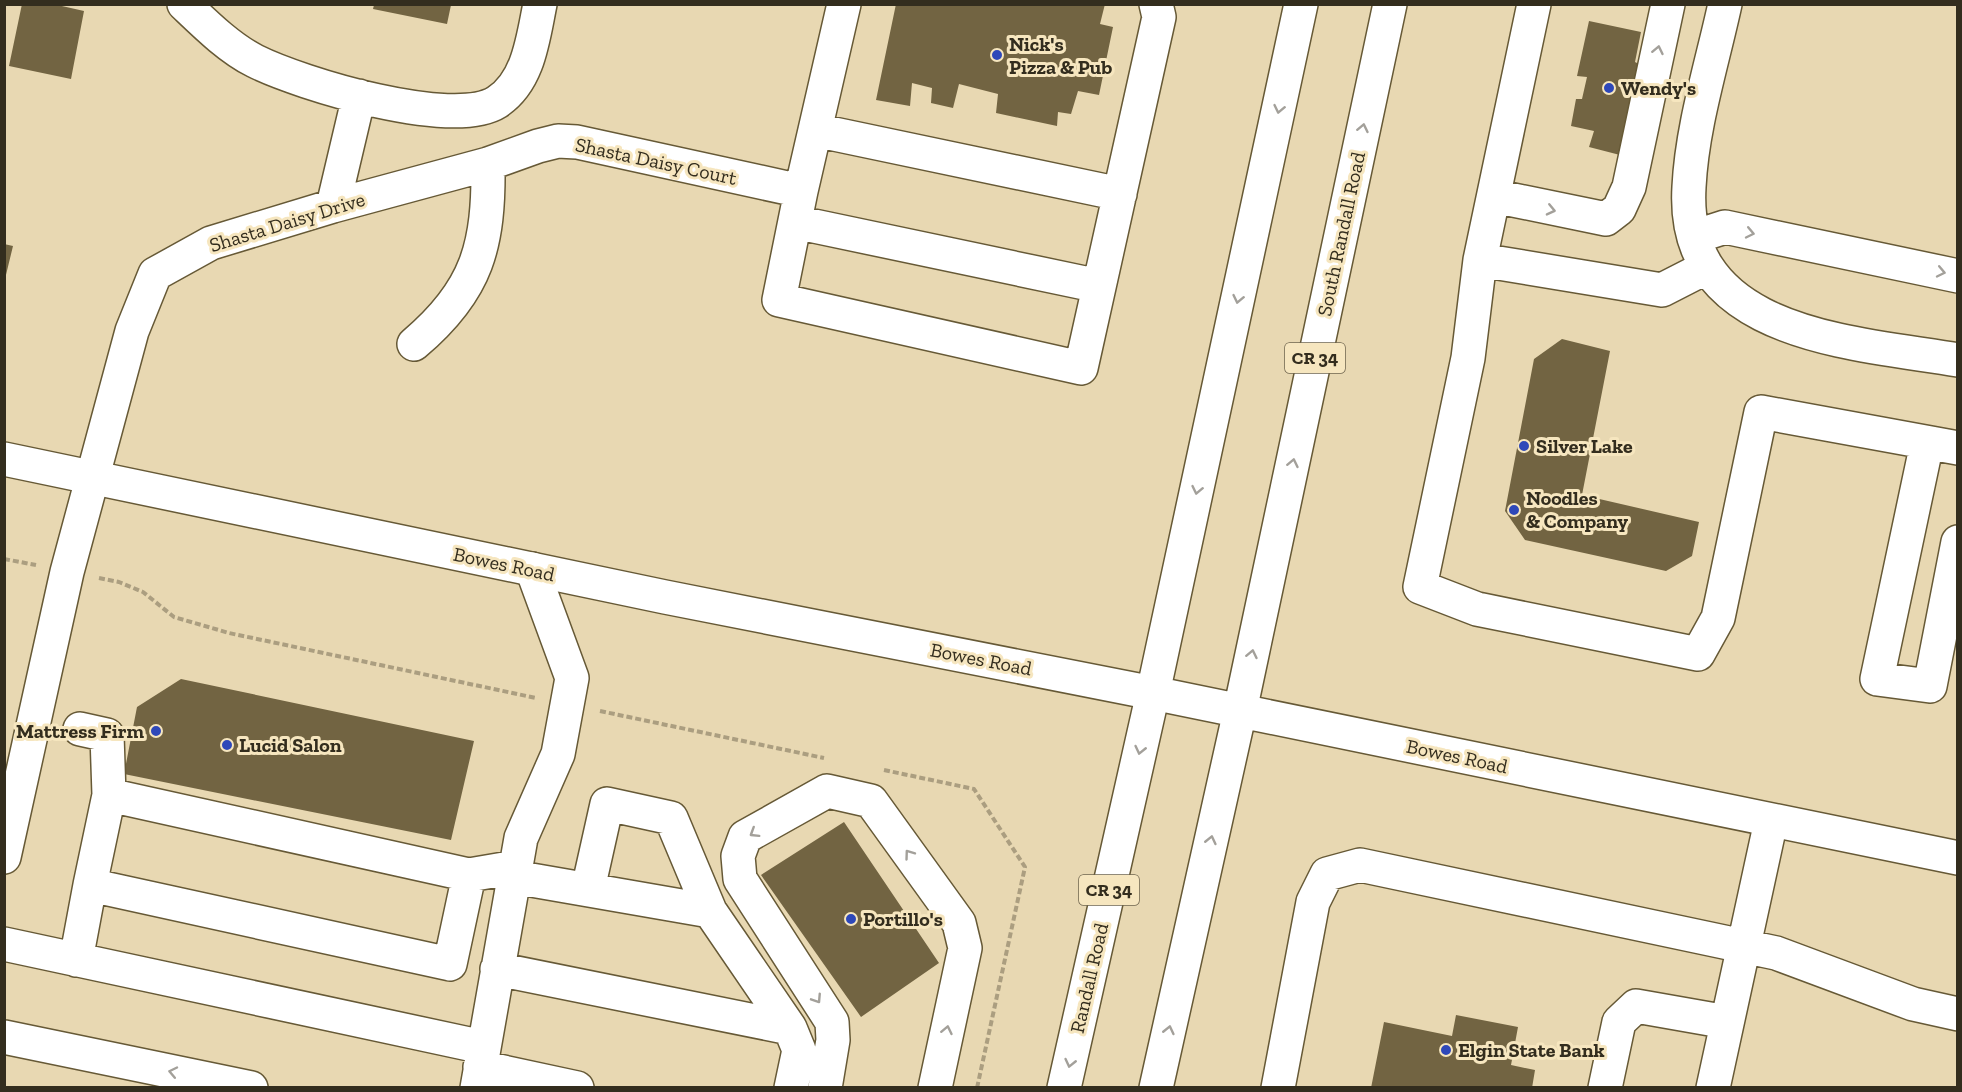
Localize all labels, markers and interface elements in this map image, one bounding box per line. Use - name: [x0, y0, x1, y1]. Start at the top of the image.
- place label: Nick's Pizza & Pub: [1009, 32, 1112, 79]
- one-way arrow: [1651, 45, 1664, 55]
- marker: Nick's Pizza & Pub: [990, 48, 1004, 62]
- place label: Wendy's: [1621, 76, 1696, 100]
- marker: Wendy's: [1602, 81, 1616, 95]
- one-way arrow: [1273, 103, 1286, 113]
- one-way arrow: [1356, 123, 1369, 133]
- street label: Shasta Daisy Court: [573, 132, 739, 190]
- street label: South Randall Road: [1312, 150, 1370, 318]
- street label: Shasta Daisy Drive: [206, 187, 368, 257]
- one-way arrow: [1545, 202, 1555, 215]
- one-way arrow: [1745, 225, 1755, 238]
- one-way arrow: [1936, 265, 1946, 278]
- one-way arrow: [1232, 294, 1245, 304]
- road number: CR 34: [1285, 343, 1345, 373]
- place label: Silver Lake: [1536, 434, 1633, 458]
- marker: Silver Lake: [1517, 439, 1531, 453]
- one-way arrow: [1285, 458, 1298, 468]
- one-way arrow: [1191, 485, 1204, 495]
- place label: Noodles & Company: [1526, 486, 1629, 533]
- marker: Noodles & Company: [1507, 503, 1521, 517]
- street label: Bowes Road: [451, 542, 557, 586]
- street label: Bowes Road: [928, 637, 1034, 681]
- one-way arrow: [1245, 649, 1258, 659]
- place label: Mattress Firm: [16, 719, 144, 743]
- marker: Mattress Firm: [149, 724, 163, 738]
- place label: Lucid Salon: [239, 733, 342, 757]
- street label: Bowes Road: [1404, 734, 1510, 778]
- marker: Lucid Salon: [220, 738, 234, 752]
- one-way arrow: [1135, 745, 1148, 755]
- one-way arrow: [749, 826, 760, 837]
- one-way arrow: [1204, 835, 1217, 845]
- one-way arrow: [905, 849, 916, 860]
- road number: CR 34: [1079, 875, 1139, 905]
- place label: Portillo's: [863, 907, 943, 931]
- marker: Portillo's: [844, 912, 858, 926]
- street label: Randall Road: [1065, 921, 1113, 1035]
- one-way arrow: [810, 992, 821, 1003]
- one-way arrow: [940, 1026, 953, 1036]
- one-way arrow: [1161, 1026, 1174, 1036]
- place label: Elgin State Bank: [1458, 1038, 1605, 1062]
- marker: Elgin State Bank: [1439, 1043, 1453, 1057]
- one-way arrow: [1064, 1058, 1077, 1068]
- one-way arrow: [168, 1066, 178, 1079]

